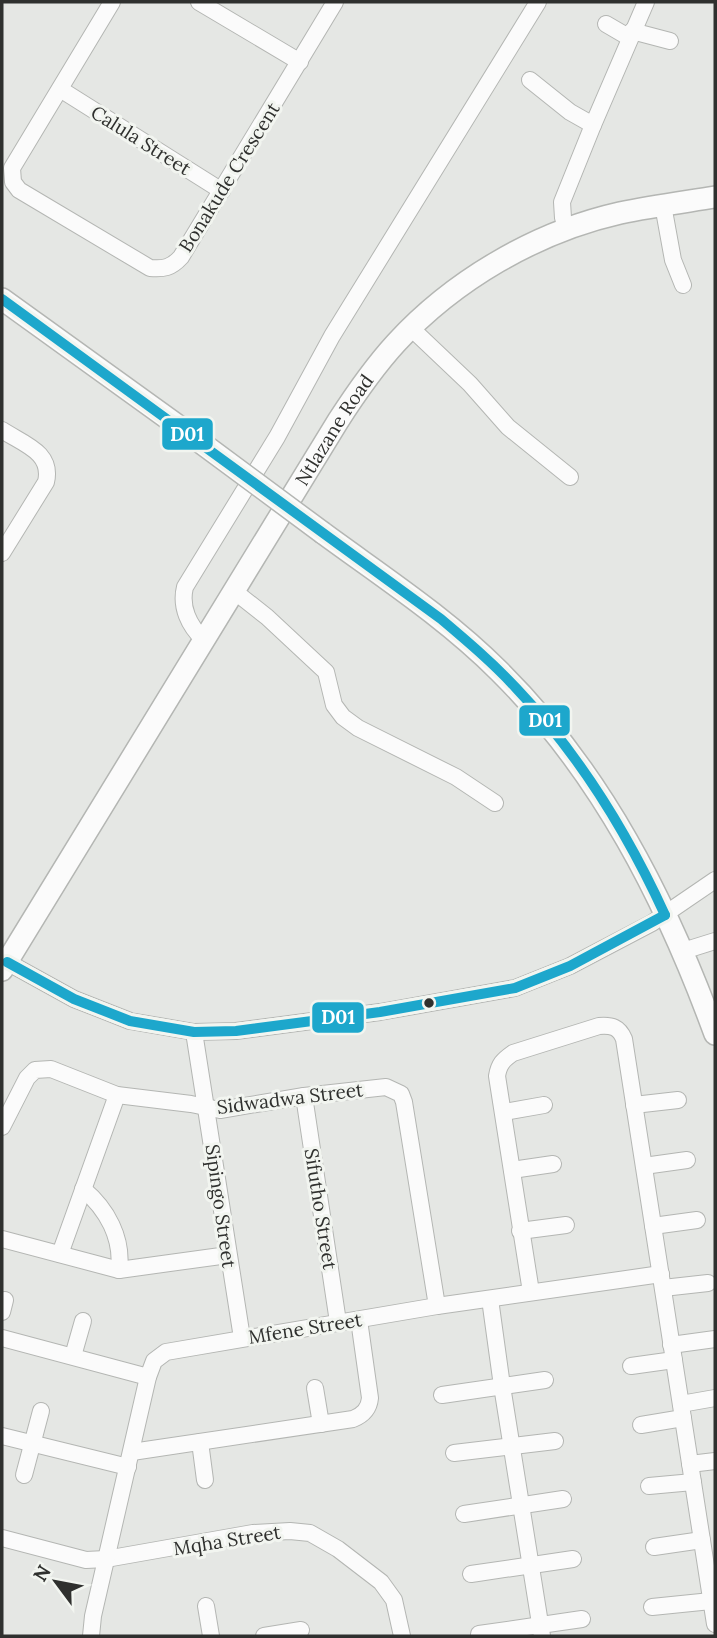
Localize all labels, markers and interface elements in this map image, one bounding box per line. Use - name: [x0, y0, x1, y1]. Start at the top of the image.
- street label: Bonakude Crescent: [173, 97, 285, 256]
- street label: Calula Street: [87, 100, 196, 181]
- street label: Ntlazane Road: [290, 369, 378, 490]
- line badge: D01: [161, 417, 214, 451]
- text: D01: [170, 422, 204, 446]
- line badge: D01: [518, 704, 571, 737]
- text: D01: [528, 708, 562, 732]
- unlabelled marker: [422, 996, 436, 1010]
- line badge: D01: [311, 1001, 365, 1034]
- text: D01: [321, 1005, 355, 1029]
- street label: Sidwadwa Street: [216, 1077, 365, 1119]
- street label: Sipingo Street: [200, 1143, 242, 1270]
- street label: Sifutho Street: [300, 1147, 343, 1272]
- street label: Mfene Street: [246, 1307, 364, 1349]
- street label: Mqha Street: [172, 1520, 283, 1560]
- north arrow: [21, 1547, 91, 1617]
- text: N: [28, 1560, 56, 1586]

